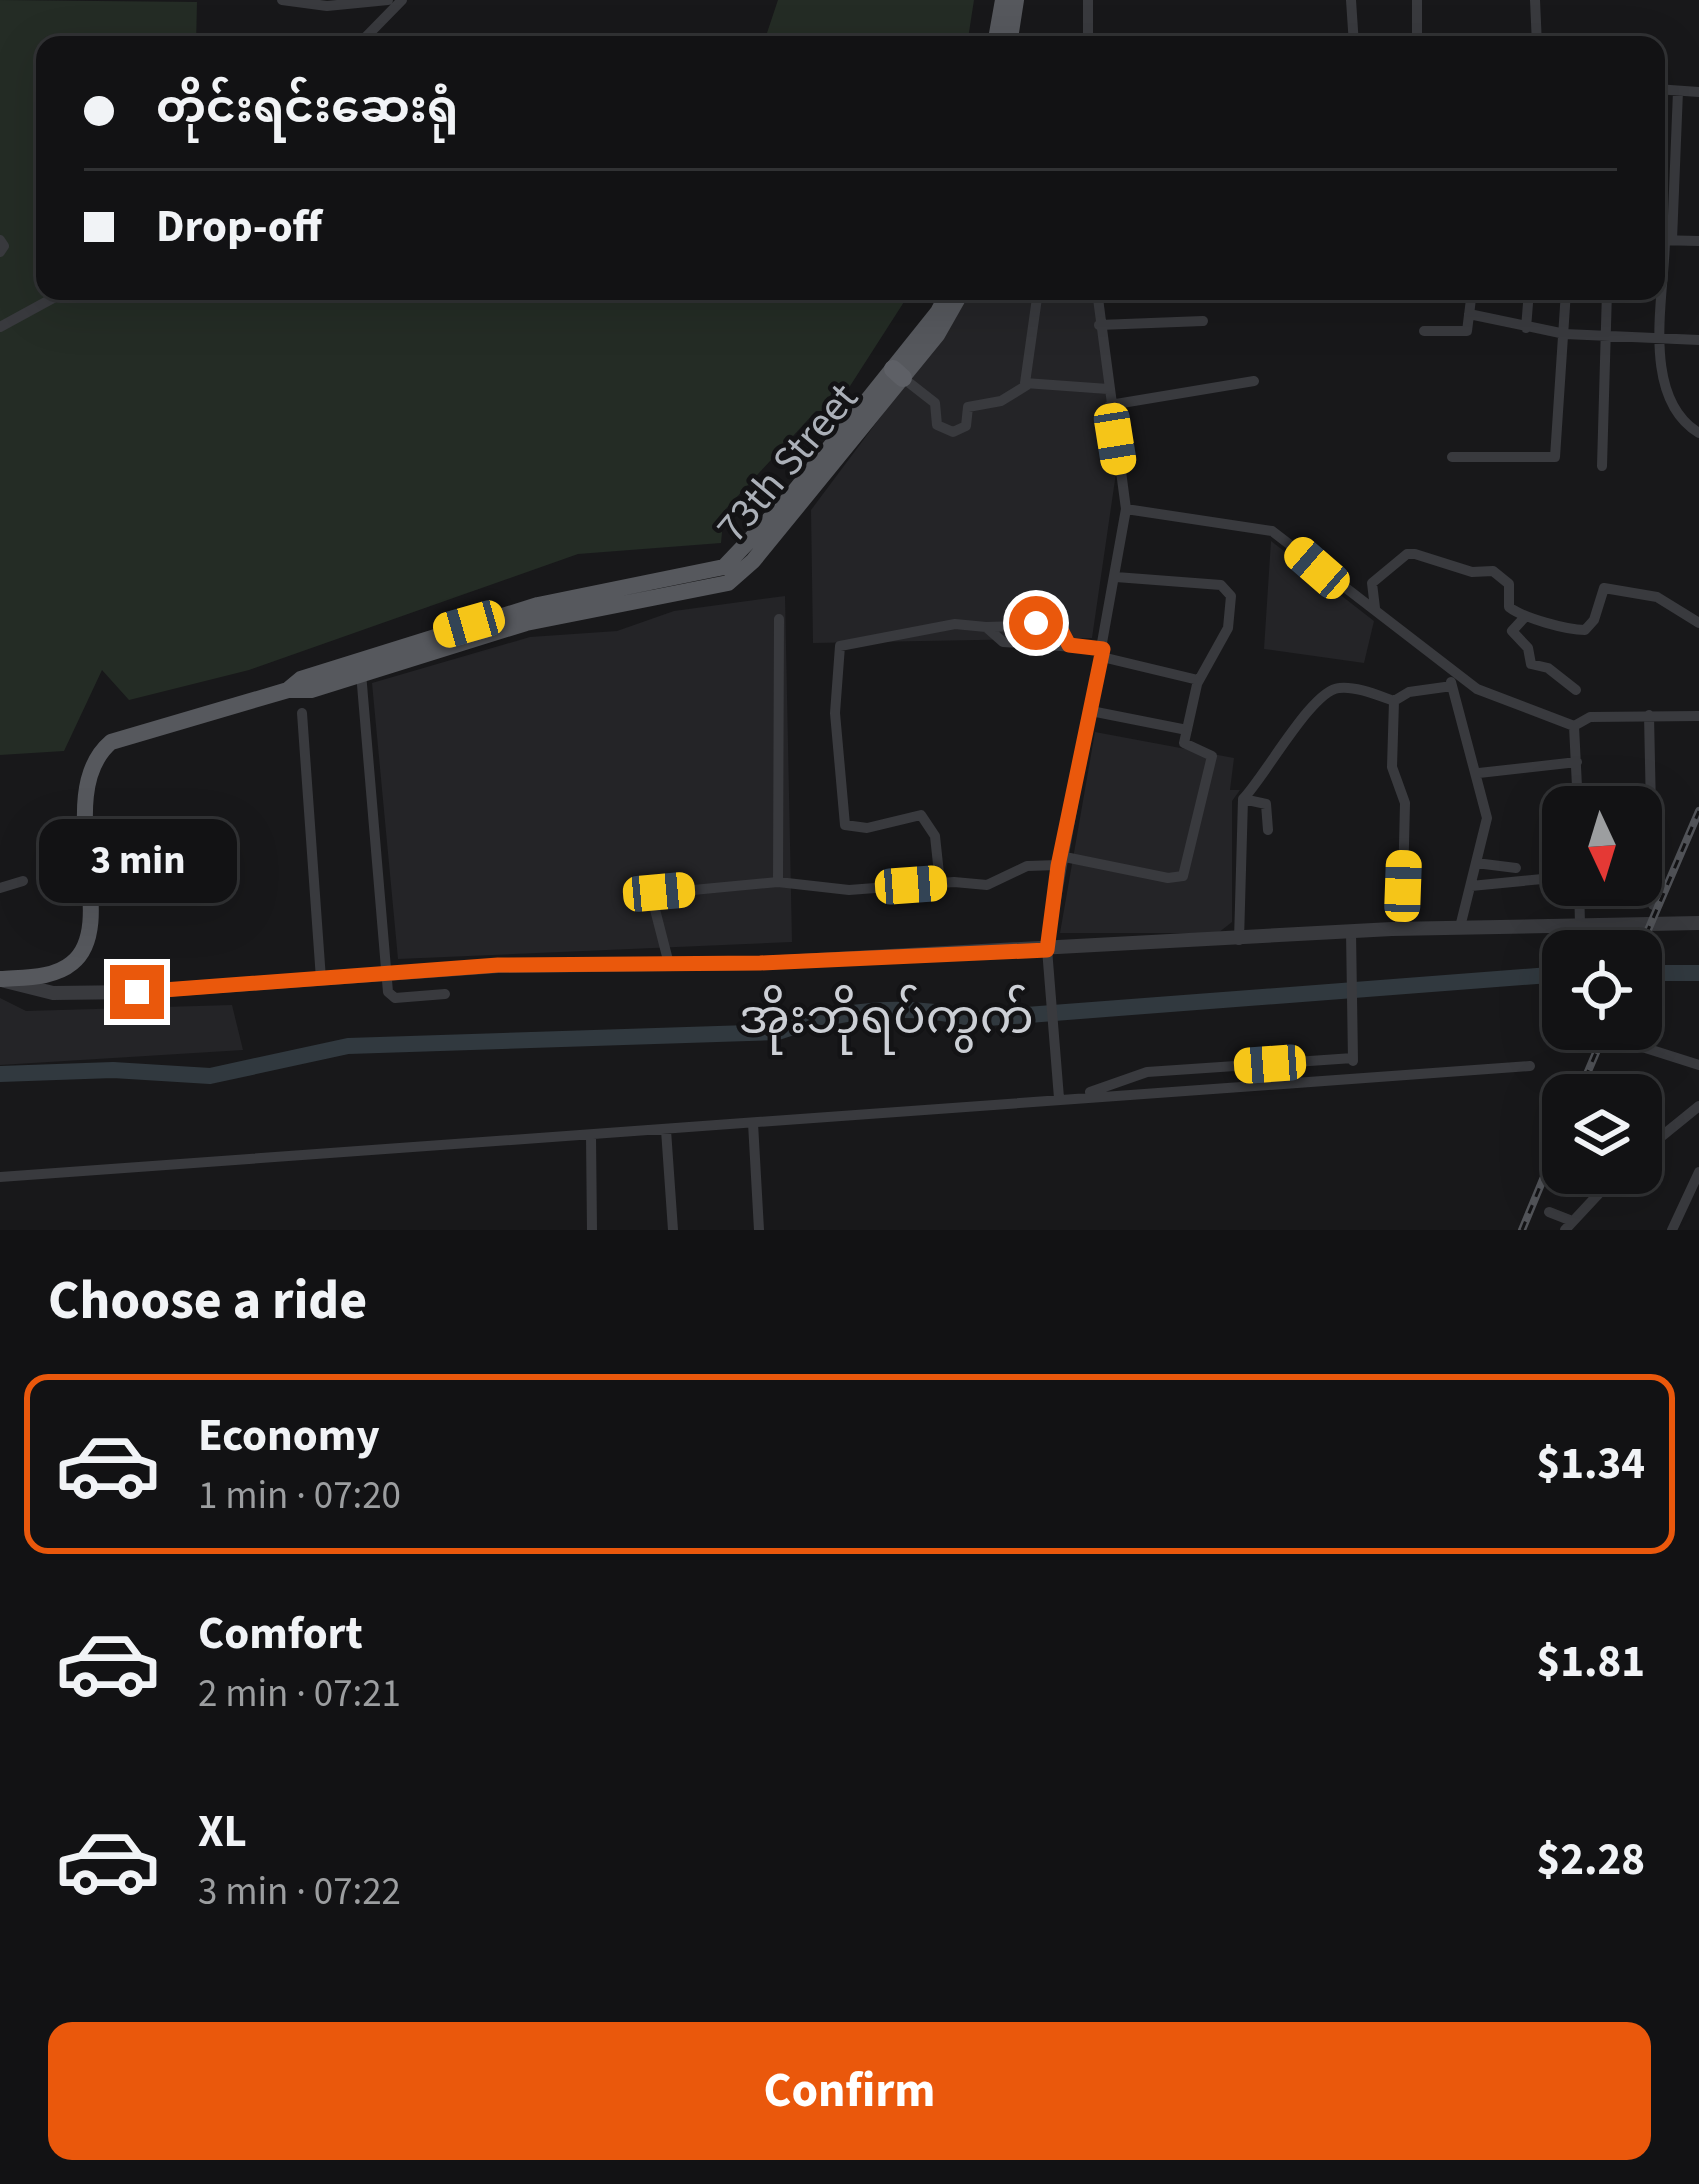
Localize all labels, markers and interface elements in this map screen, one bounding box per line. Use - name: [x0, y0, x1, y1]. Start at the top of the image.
- text: တိုင်းရင်းဆေးရုံ: [156, 76, 458, 140]
- text: Drop-off: [156, 195, 322, 259]
- street label: 73th Street: [703, 370, 872, 556]
- car: [1092, 401, 1138, 477]
- car: [1278, 531, 1356, 605]
- route start: [1009, 596, 1063, 650]
- car: [429, 597, 509, 651]
- north arrow: [1542, 786, 1662, 906]
- map controls: [1542, 786, 1662, 1194]
- callout: 3 min: [38, 818, 236, 902]
- text: 3 min: [91, 833, 185, 889]
- car: [1384, 849, 1422, 923]
- car: [874, 865, 948, 905]
- car: [622, 871, 696, 913]
- button: locate: [1542, 930, 1662, 1050]
- route end: [110, 965, 164, 1019]
- district label: အိုးဘိုရပ်ကွက်: [738, 984, 1034, 1055]
- car: [1233, 1044, 1307, 1084]
- button: layers: [1542, 1074, 1662, 1194]
- text: Choose a ride: [48, 1263, 367, 1340]
- text: Economy: [198, 1404, 380, 1468]
- icon: car: [54, 1410, 162, 1518]
- text: $1.34: [1536, 1432, 1645, 1496]
- text: 1 min · 07:20: [198, 1468, 401, 1524]
- text: Comfort: [198, 1602, 363, 1666]
- icon: car: [54, 1608, 162, 1716]
- text: $1.81: [1536, 1630, 1645, 1694]
- text: 2 min · 07:21: [198, 1666, 401, 1722]
- text: XL: [198, 1800, 247, 1864]
- icon: car: [54, 1806, 162, 1914]
- text: $2.28: [1536, 1828, 1645, 1892]
- text: 3 min · 07:22: [198, 1864, 401, 1920]
- button: Confirm: [48, 2022, 1651, 2160]

